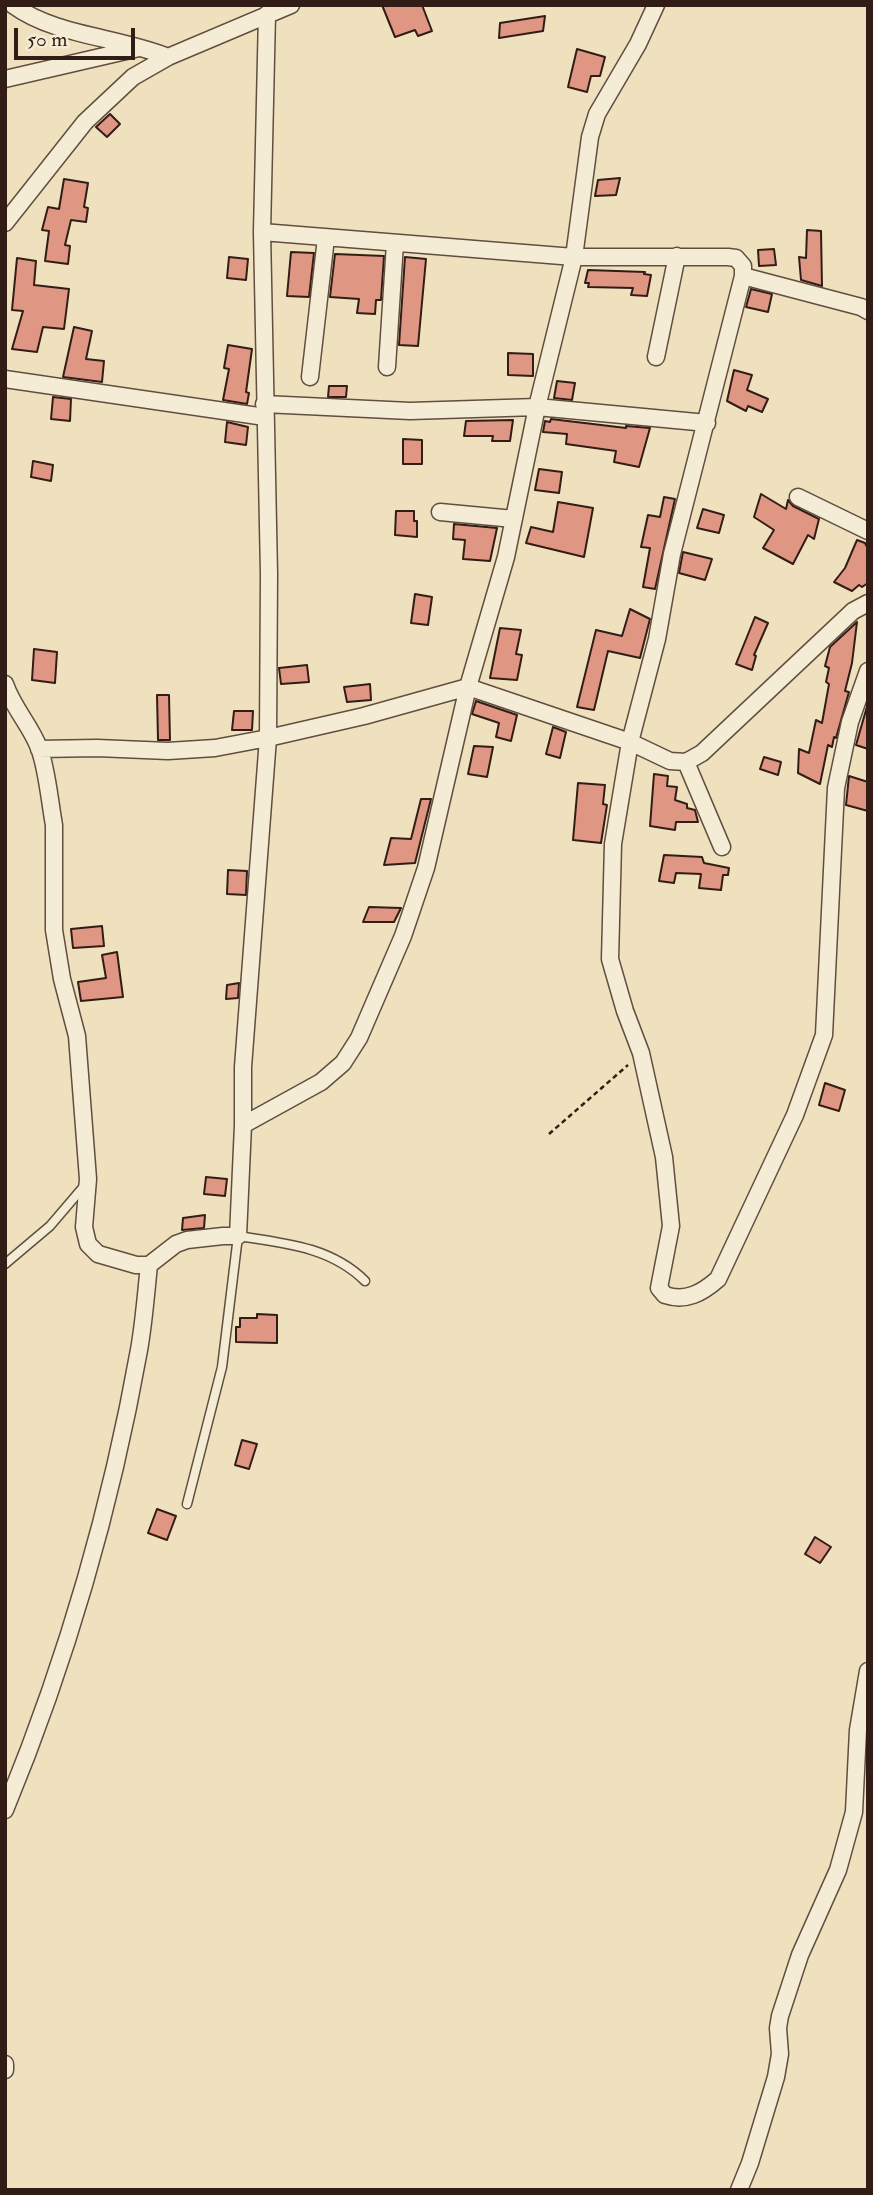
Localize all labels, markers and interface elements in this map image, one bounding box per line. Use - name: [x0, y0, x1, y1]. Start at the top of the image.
- scale bar: [18, 14, 138, 58]
- text: 50 m: [27, 26, 68, 53]

